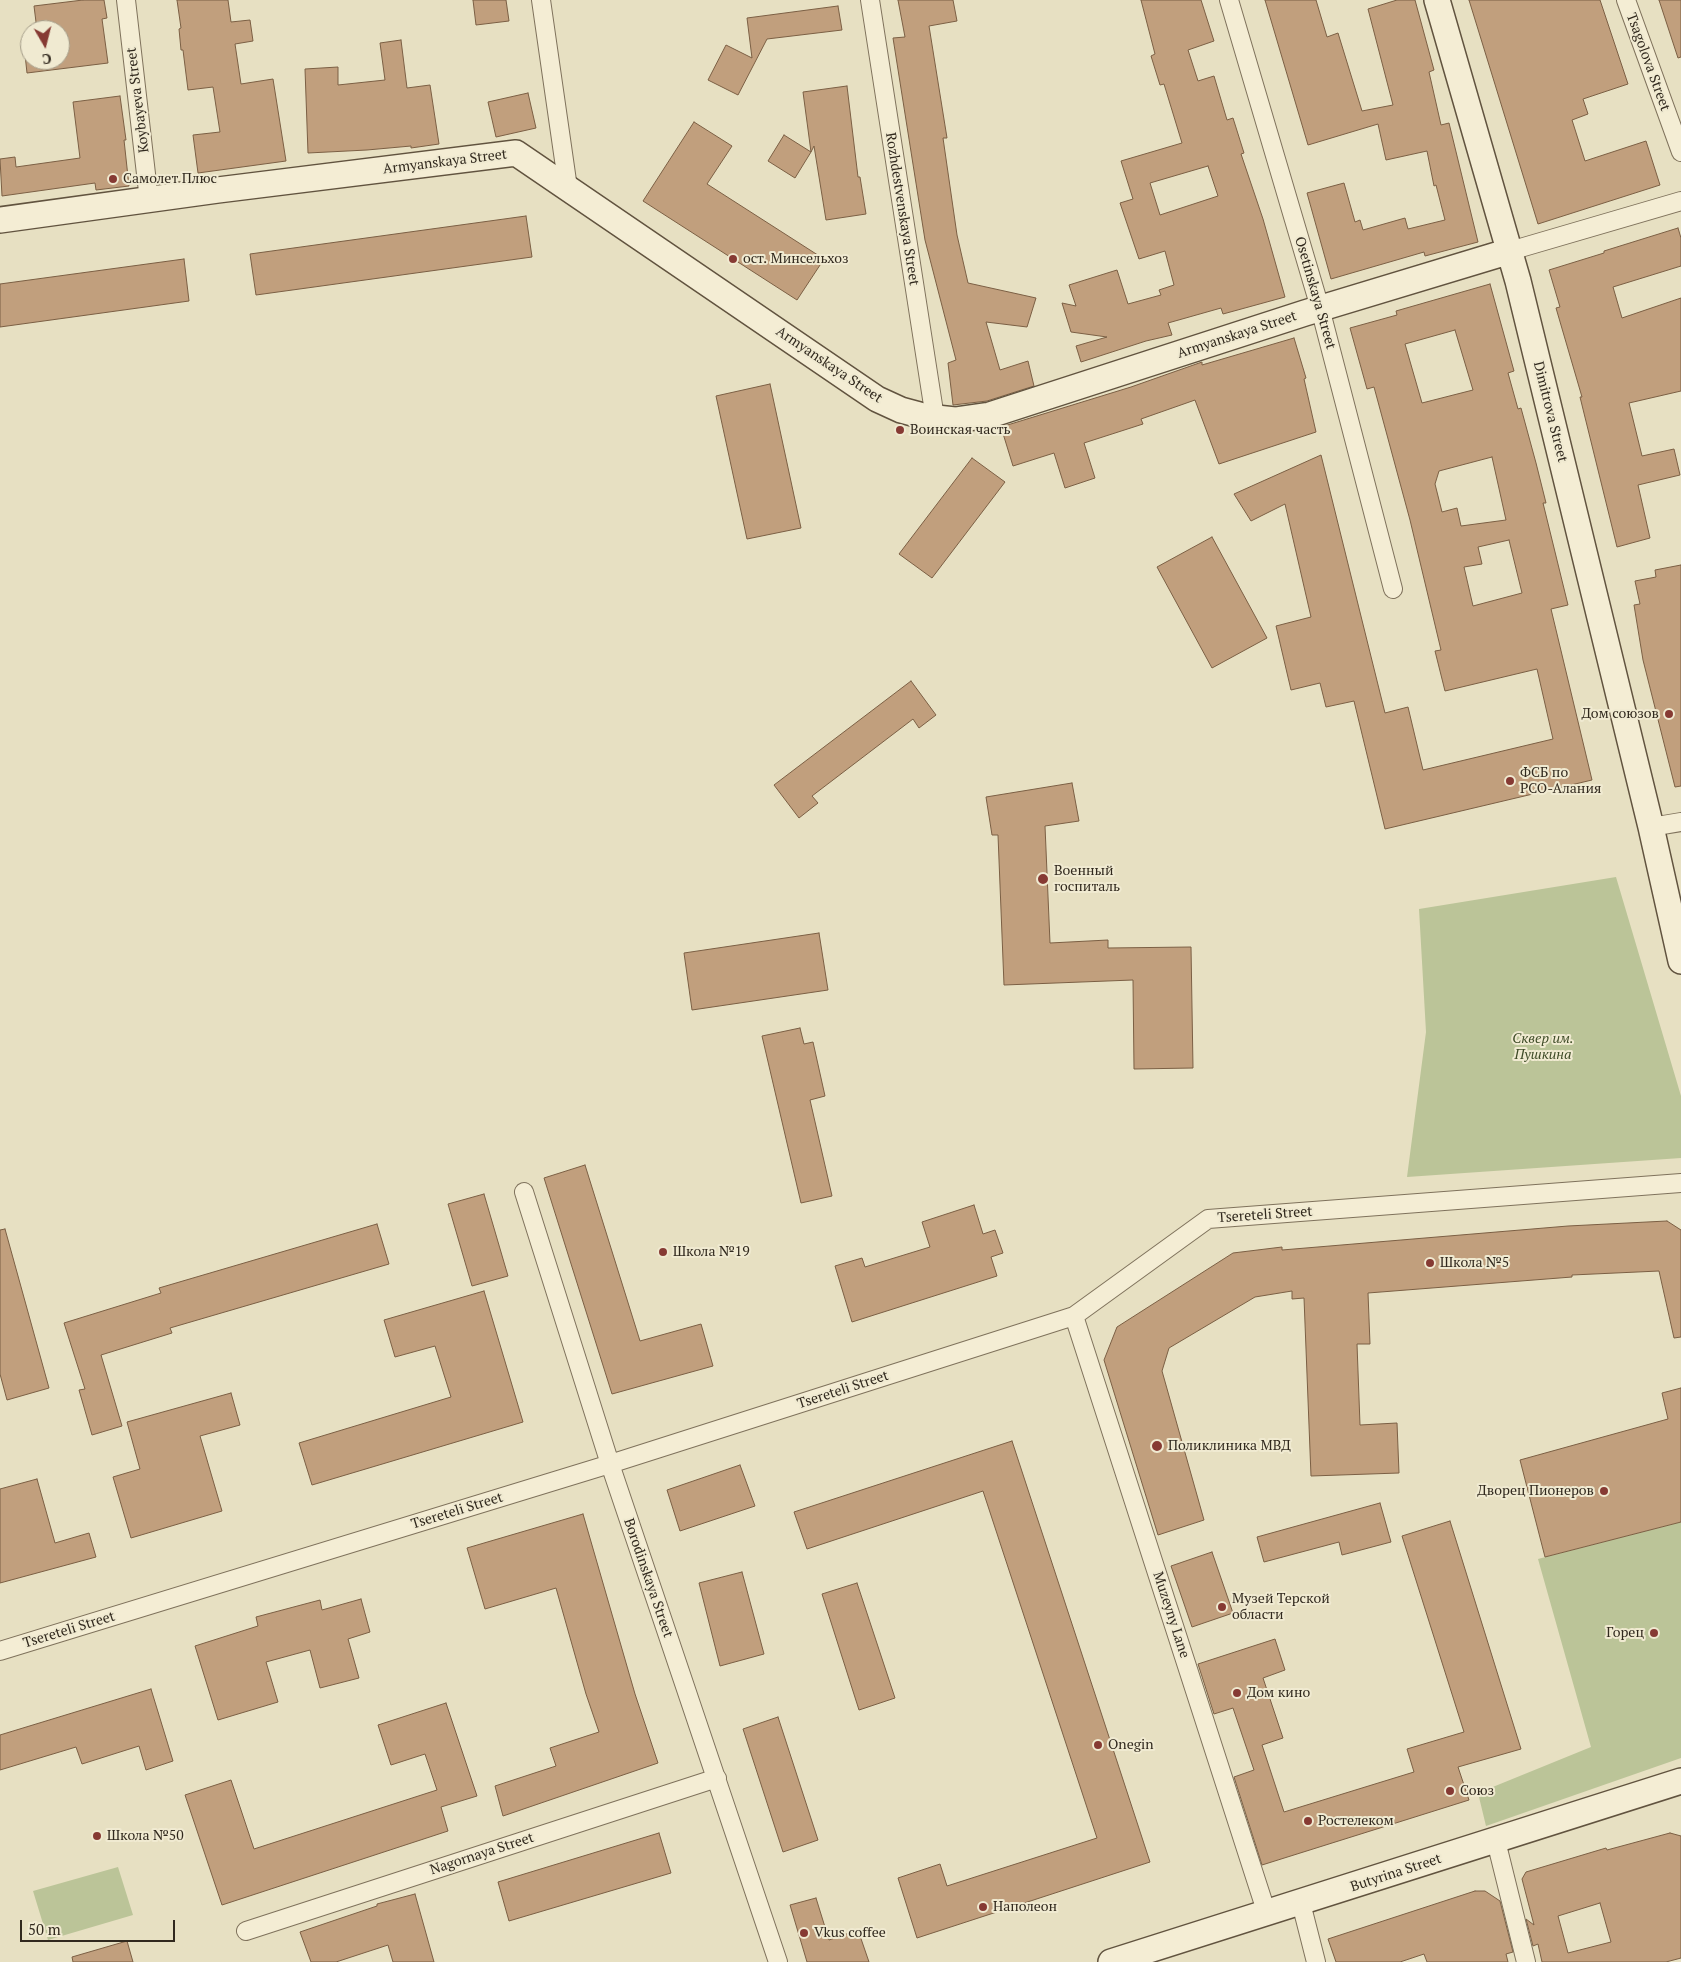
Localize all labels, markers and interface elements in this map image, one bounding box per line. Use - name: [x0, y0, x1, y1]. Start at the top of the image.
- street label: Tsagolova Street: [1622, 11, 1674, 113]
- north arrow: [20, 20, 70, 70]
- street label: Koybayeva Street: [123, 46, 153, 154]
- text: С: [41, 49, 53, 69]
- street label: Rozhdestvenskaya Street: [882, 131, 922, 287]
- street label: Armyanskaya Street: [382, 146, 508, 178]
- place label: Самолет Плюс: [123, 171, 217, 187]
- marker: Самолет Плюс: [107, 173, 119, 185]
- street label: Osetinskaya Street: [1291, 235, 1339, 351]
- place label: ост. Минсельхоз: [743, 251, 849, 267]
- marker: ост. Минсельхоз: [727, 253, 739, 265]
- street label: Armyanskaya Street: [1175, 308, 1299, 362]
- street label: Armyanskaya Street: [773, 323, 885, 407]
- street label: Dimitrova Street: [1529, 360, 1571, 464]
- place label: Воинская часть: [910, 422, 1011, 438]
- marker: Воинская часть: [894, 424, 906, 436]
- place label: Дом союзов: [1581, 706, 1659, 722]
- marker: Дом союзов: [1663, 708, 1675, 720]
- place label: ФСБ по РСО-Алания: [1520, 765, 1601, 798]
- marker: ФСБ по РСО-Алания: [1504, 775, 1516, 787]
- place label: Военный госпиталь: [1054, 863, 1120, 896]
- marker: Военный госпиталь: [1036, 872, 1050, 886]
- park label: Сквер им. Пушкина: [1512, 1031, 1574, 1064]
- street label: Tsereteli Street: [1217, 1203, 1313, 1227]
- place label: Школа №19: [673, 1244, 750, 1260]
- marker: Школа №19: [657, 1246, 669, 1258]
- place label: Школа №5: [1440, 1255, 1509, 1271]
- marker: Школа №5: [1424, 1257, 1436, 1269]
- street label: Tsereteli Street: [795, 1367, 891, 1413]
- place label: Поликлиника МВД: [1168, 1438, 1291, 1454]
- marker: Поликлиника МВД: [1150, 1439, 1164, 1453]
- place label: Дворец Пионеров: [1477, 1483, 1594, 1499]
- marker: Дворец Пионеров: [1598, 1485, 1610, 1497]
- street label: Tsereteli Street: [409, 1489, 505, 1533]
- street label: Borodinskaya Street: [620, 1516, 676, 1640]
- street label: Muzeyny Lane: [1149, 1570, 1193, 1660]
- place label: Музей Терской области: [1232, 1591, 1330, 1624]
- marker: Музей Терской области: [1216, 1601, 1228, 1613]
- street label: Tsereteli Street: [21, 1608, 117, 1652]
- place label: Горец: [1606, 1625, 1644, 1641]
- marker: Горец: [1648, 1627, 1660, 1639]
- place label: Дом кино: [1247, 1685, 1310, 1701]
- marker: Дом кино: [1231, 1687, 1243, 1699]
- place label: Onegin: [1108, 1737, 1154, 1753]
- marker: Onegin: [1092, 1739, 1104, 1751]
- place label: Союз: [1460, 1783, 1494, 1799]
- marker: Союз: [1444, 1785, 1456, 1797]
- place label: Ростелеком: [1318, 1813, 1394, 1829]
- marker: Ростелеком: [1302, 1815, 1314, 1827]
- place label: Школа №50: [107, 1828, 184, 1844]
- street label: Nagornaya Street: [428, 1829, 536, 1879]
- marker: Школа №50: [91, 1830, 103, 1842]
- street label: Butyrina Street: [1348, 1850, 1444, 1896]
- place label: Наполеон: [993, 1899, 1057, 1915]
- marker: Наполеон: [977, 1901, 989, 1913]
- scale bar: [22, 1910, 178, 1942]
- text: 50 m: [28, 1919, 61, 1939]
- place label: Vkus coffee: [814, 1925, 886, 1941]
- marker: Vkus coffee: [798, 1927, 810, 1939]

